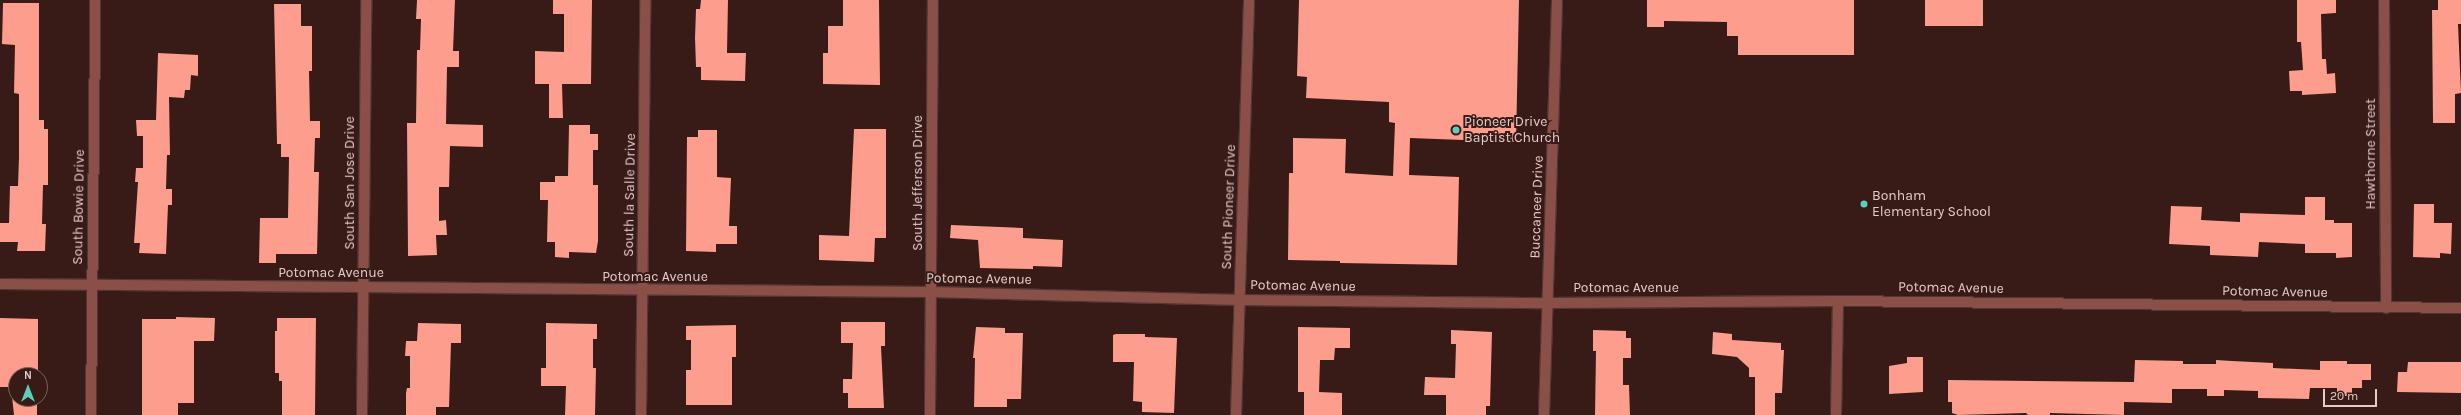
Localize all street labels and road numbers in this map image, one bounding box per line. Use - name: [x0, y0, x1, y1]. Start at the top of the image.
- street label: Hawthorne Street: [2363, 98, 2379, 210]
- street label: South Jefferson Drive: [910, 115, 926, 251]
- street label: South San Jose Drive: [342, 116, 358, 250]
- street label: South la Salle Drive: [621, 133, 639, 257]
- street label: South Pioneer Drive: [1218, 144, 1240, 270]
- street label: South Bowie Drive: [70, 149, 88, 265]
- street label: Buccaneer Drive: [1527, 155, 1547, 259]
- street label: Potomac Avenue: [278, 265, 384, 281]
- street label: Potomac Avenue: [602, 269, 708, 285]
- street label: Potomac Avenue: [926, 270, 1032, 288]
- street label: Potomac Avenue: [1250, 277, 1356, 295]
- street label: Potomac Avenue: [1898, 279, 2004, 297]
- street label: Potomac Avenue: [1573, 280, 1679, 296]
- street label: Potomac Avenue: [2222, 283, 2328, 301]

